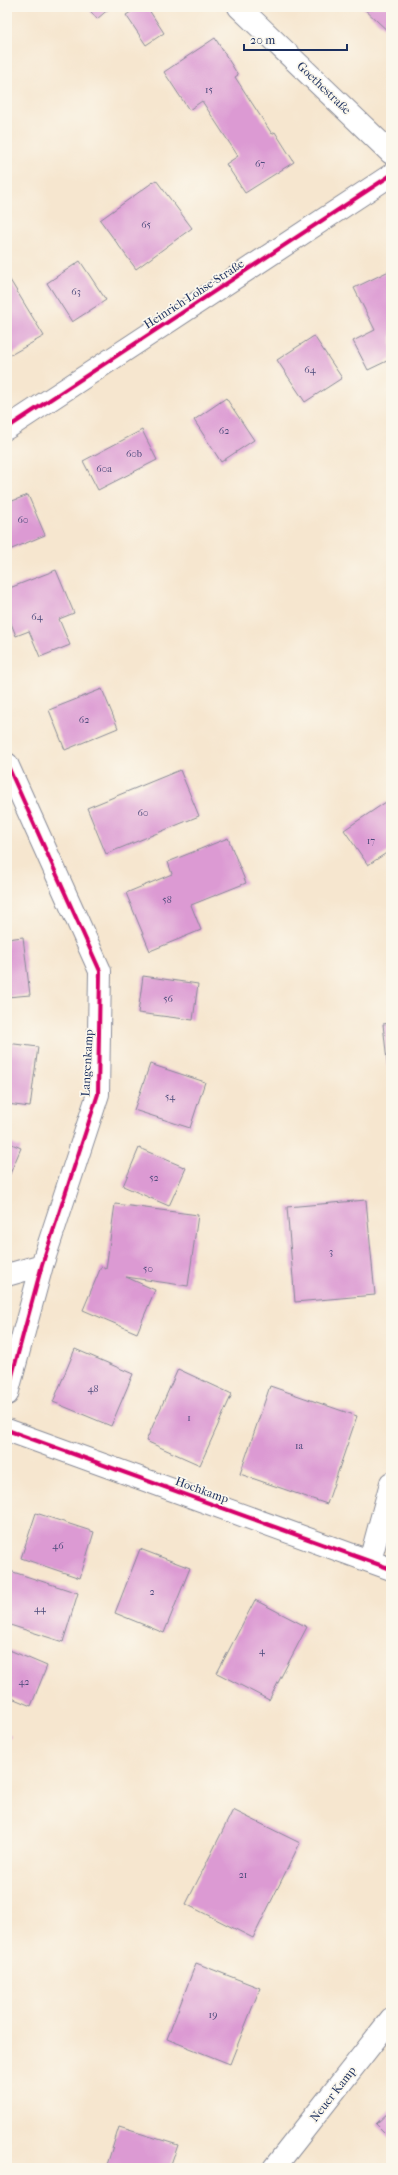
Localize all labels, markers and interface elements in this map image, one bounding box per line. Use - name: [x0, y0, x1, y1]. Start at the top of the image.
- scale bar: [244, 26, 347, 52]
- text: 20 m: [250, 33, 275, 47]
- street label: Goethestraße: [294, 59, 354, 117]
- house number: 15: [205, 84, 213, 96]
- house number: 67: [255, 158, 265, 170]
- house number: 65: [141, 219, 151, 231]
- street label: Heinrich-Lohse-Straße: [141, 256, 247, 332]
- house number: 63: [71, 286, 81, 298]
- house number: 64: [304, 364, 317, 376]
- house number: 62: [219, 425, 229, 437]
- house number: 60b: [126, 448, 142, 460]
- house number: 60a: [96, 463, 112, 475]
- house number: 60: [18, 514, 28, 526]
- house number: 64: [31, 611, 44, 623]
- house number: 62: [79, 714, 89, 726]
- house number: 60: [138, 807, 148, 819]
- house number: 17: [367, 835, 375, 847]
- house number: 58: [162, 894, 172, 906]
- house number: 56: [163, 993, 173, 1005]
- street label: Langenkamp: [78, 1029, 96, 1097]
- house number: 54: [165, 1091, 176, 1103]
- house number: 52: [149, 1172, 159, 1184]
- house number: 3: [329, 1246, 333, 1258]
- house number: 50: [143, 1263, 153, 1275]
- house number: 48: [88, 1383, 98, 1395]
- house number: 1: [187, 1412, 191, 1424]
- house number: 1a: [295, 1440, 303, 1452]
- street label: Hochkamp: [173, 1474, 231, 1506]
- house number: 46: [52, 1540, 64, 1552]
- house number: 2: [149, 1586, 155, 1598]
- house number: 44: [34, 1603, 47, 1615]
- house number: 4: [259, 1645, 266, 1657]
- house number: 42: [18, 1676, 30, 1688]
- house number: 21: [239, 1869, 247, 1881]
- house number: 19: [209, 2009, 217, 2021]
- street label: Neuer Kamp: [307, 2063, 359, 2124]

